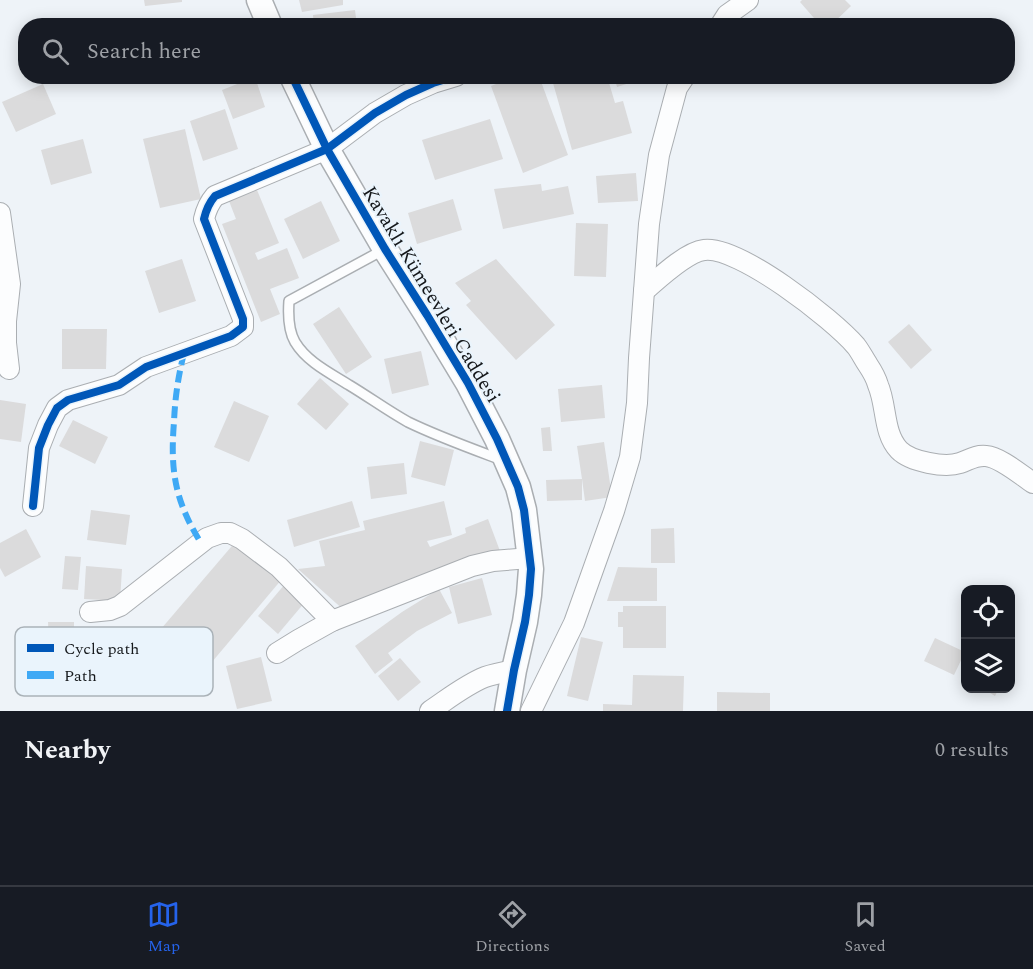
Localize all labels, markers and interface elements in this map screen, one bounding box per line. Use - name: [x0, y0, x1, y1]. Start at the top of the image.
- search box: [18, 18, 1015, 84]
- icon: search: [39, 35, 72, 68]
- text: Search here: [87, 35, 201, 68]
- street label: Kavaklı Kümeevleri Caddesi: [354, 180, 508, 409]
- map controls: [961, 585, 1015, 693]
- button: locate: [961, 585, 1015, 639]
- legend: [15, 627, 213, 696]
- text: Cycle path: [64, 637, 139, 661]
- button: layers: [961, 639, 1015, 693]
- text: Path: [64, 664, 97, 688]
- text: Nearby: [24, 730, 110, 770]
- text: 0 results: [935, 735, 1009, 765]
- tab: Map: [147, 898, 180, 958]
- tab: Directions: [475, 898, 550, 958]
- tab: Saved: [845, 898, 886, 958]

